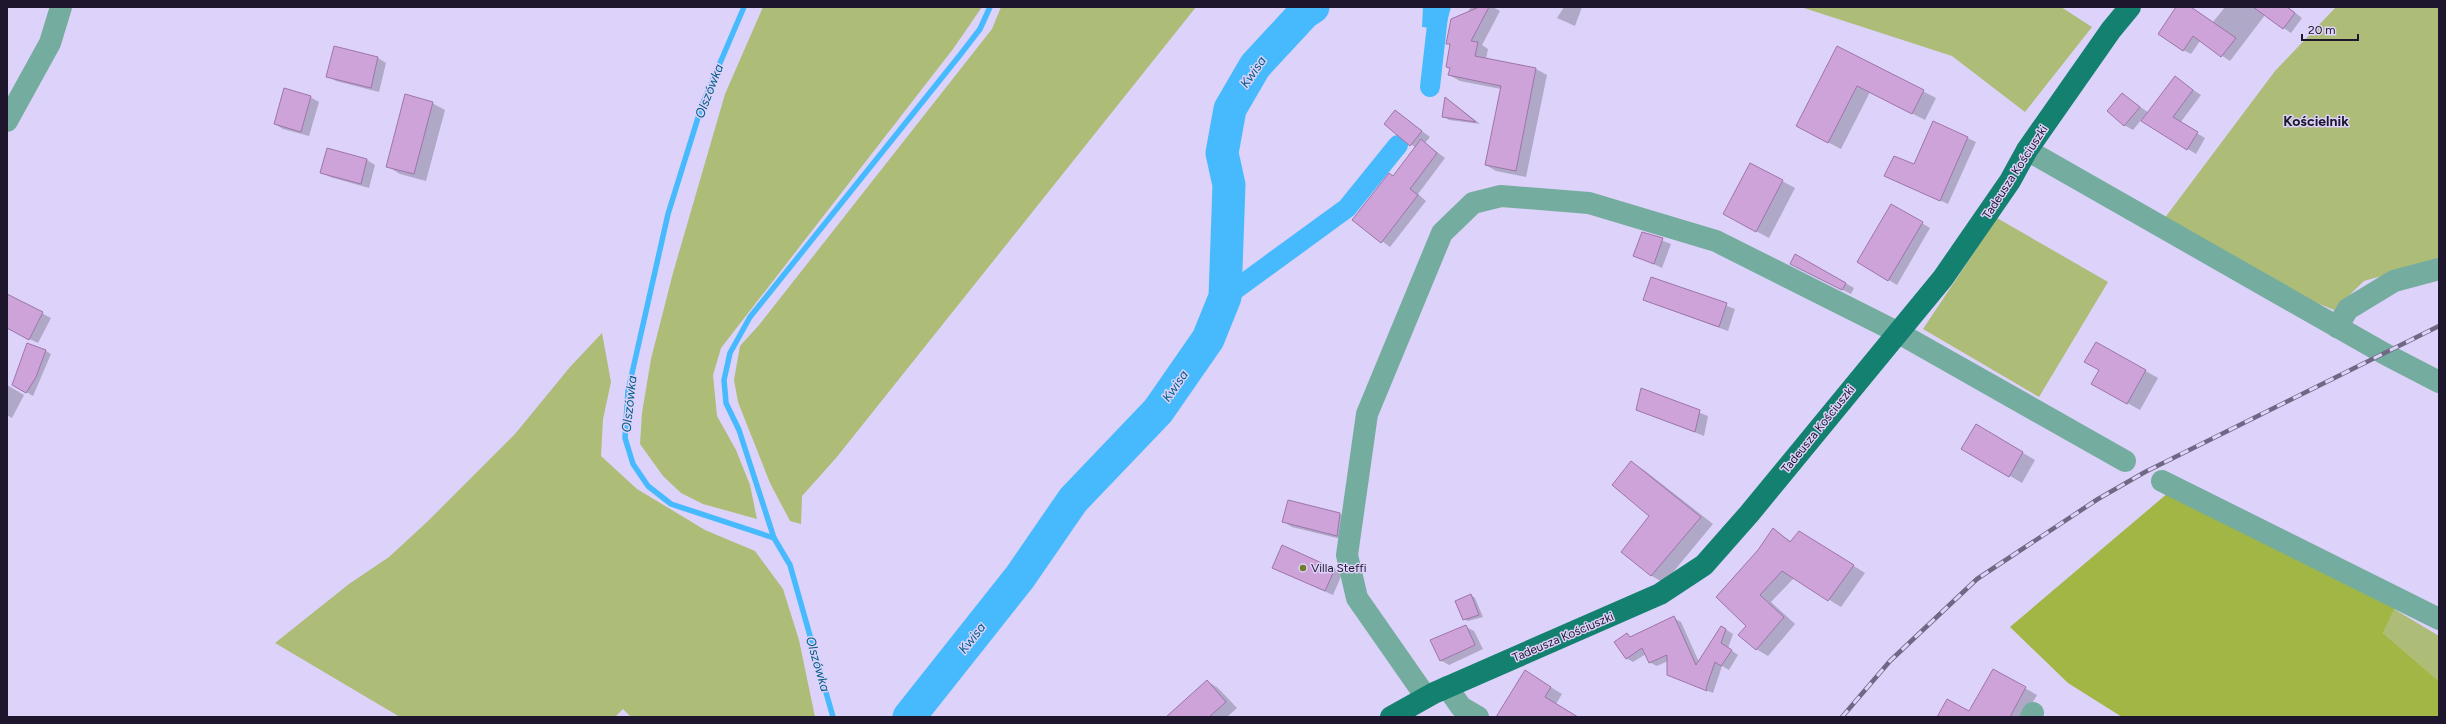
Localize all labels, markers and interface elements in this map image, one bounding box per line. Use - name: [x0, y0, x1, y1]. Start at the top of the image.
- scale bar: [2302, 16, 2358, 42]
- text: 20 m: [2308, 23, 2336, 37]
- water label: Kwisa: [1237, 53, 1269, 91]
- water label: Olszówka: [692, 61, 726, 120]
- district label: Kościelnik: [2283, 113, 2349, 130]
- street label: Tadeusza Kościuszki: [1980, 123, 2050, 221]
- water label: Kwisa: [1159, 367, 1191, 405]
- water label: Olszówka: [619, 375, 639, 433]
- street label: Tadeusza Kościuszki: [1778, 382, 1858, 476]
- place label: Villa Steffi: [1311, 561, 1367, 575]
- marker: Villa Steffi: [1298, 563, 1308, 573]
- street label: Tadeusza Kościuszki: [1510, 609, 1616, 665]
- water label: Kwisa: [955, 619, 989, 656]
- water label: Olszówka: [803, 635, 833, 694]

